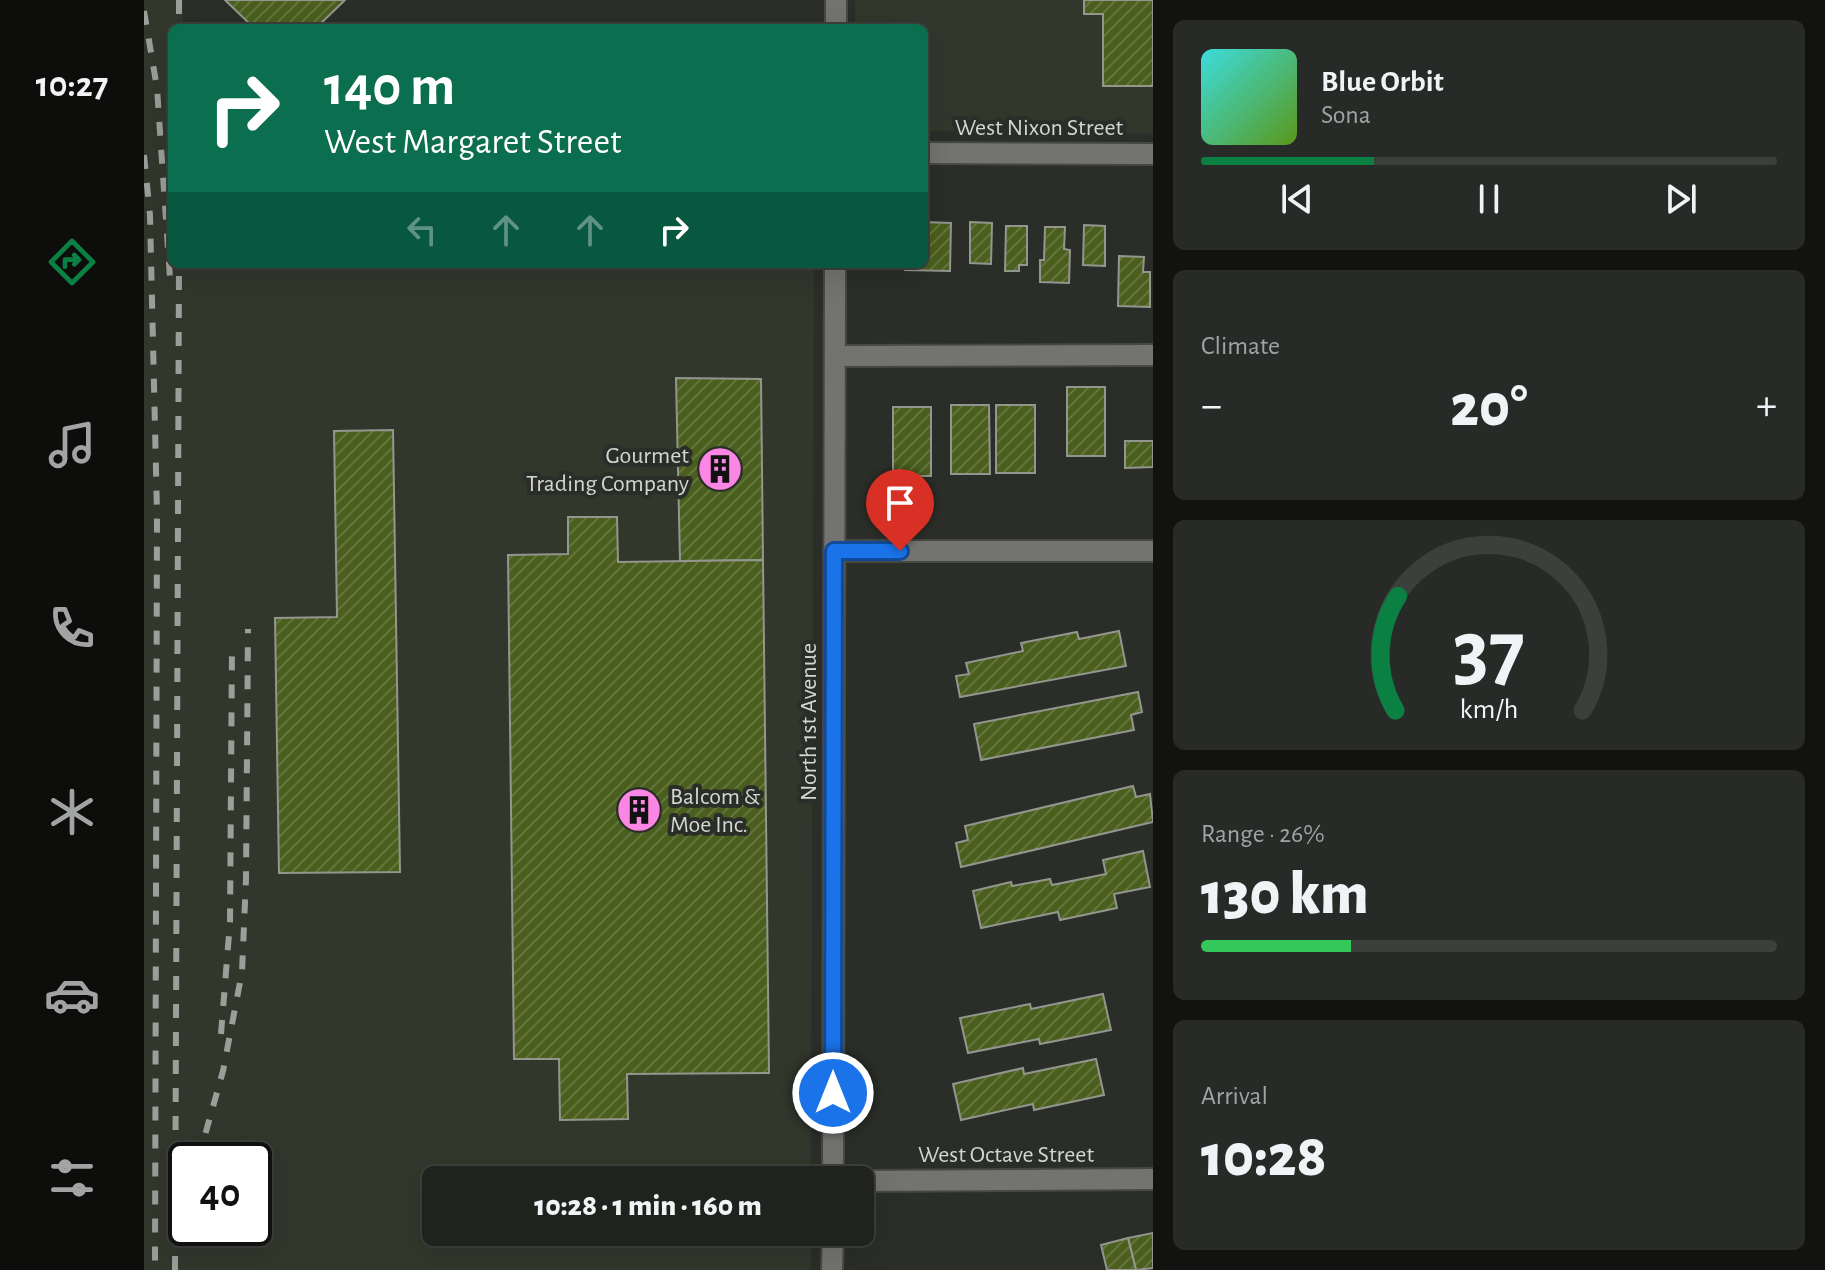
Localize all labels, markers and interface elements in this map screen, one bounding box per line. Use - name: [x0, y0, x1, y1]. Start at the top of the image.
- icon: right: [192, 56, 296, 160]
- text: 140 m: [324, 59, 455, 115]
- text: 10:27: [36, 67, 108, 103]
- text: Blue Orbit: [1321, 67, 1444, 97]
- text: Sona: [1321, 102, 1371, 128]
- street label: West Nixon Street: [955, 116, 1124, 140]
- text: West Margaret Street: [324, 124, 622, 160]
- icon: previous: [1275, 177, 1319, 221]
- icon: pause: [1467, 177, 1511, 221]
- icon: next: [1659, 177, 1703, 221]
- icon: left: [400, 208, 444, 252]
- icon: ahead: [484, 208, 528, 252]
- icon: ahead: [568, 208, 612, 252]
- icon: right: [652, 208, 696, 252]
- icon: directions: [44, 234, 100, 290]
- text: Climate: [1201, 333, 1280, 359]
- text: 20°: [1450, 377, 1528, 437]
- text: −: [1201, 384, 1222, 428]
- text: +: [1756, 384, 1777, 428]
- icon: music: [44, 417, 100, 473]
- place label: Gourmet Trading Company: [526, 444, 689, 496]
- building icon: Gourmet Trading Company: [696, 445, 744, 493]
- pin: [866, 469, 934, 551]
- icon: arrive: [878, 481, 922, 525]
- icon: phone: [44, 600, 100, 656]
- text: 37: [1453, 610, 1525, 694]
- street label: North 1st Avenue: [797, 643, 821, 801]
- text: km/h: [1460, 695, 1518, 724]
- icon: climate: [44, 784, 100, 840]
- place label: Balcom & Moe Inc.: [670, 785, 761, 837]
- building icon: Balcom & Moe Inc.: [615, 786, 663, 834]
- text: Range · 26%: [1201, 821, 1325, 847]
- text: 130 km: [1201, 865, 1369, 925]
- icon: car: [44, 967, 100, 1023]
- position arrow: [791, 1051, 875, 1135]
- text: Arrival: [1201, 1083, 1268, 1109]
- text: 10:28: [1201, 1127, 1327, 1187]
- speed limit sign: 40: [168, 1142, 272, 1246]
- street label: West Octave Street: [918, 1143, 1094, 1167]
- icon: filters: [44, 1150, 100, 1206]
- text: 10:28 · 1 min · 160 m: [534, 1191, 762, 1221]

